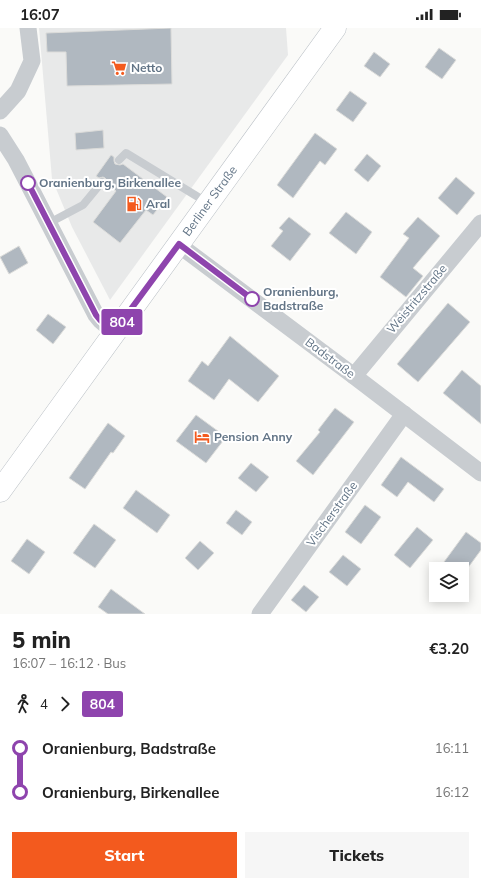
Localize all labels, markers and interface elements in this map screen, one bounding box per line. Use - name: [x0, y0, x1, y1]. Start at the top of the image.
- text: 16:07: [20, 5, 60, 24]
- supermarket icon: Netto: [110, 59, 128, 77]
- place label: Netto: [131, 60, 162, 75]
- street label: Berliner Straße: [179, 163, 240, 239]
- marker: Oranienburg, Birkenallee: [20, 175, 36, 191]
- place label: Oranienburg, Birkenallee: [39, 175, 181, 190]
- fuel station icon: Aral: [125, 195, 143, 213]
- place label: Aral: [146, 196, 170, 211]
- street label: Weistritzstraße: [383, 261, 450, 336]
- place label: Oranienburg, Badstraße: [263, 284, 338, 313]
- marker: Oranienburg, Badstraße: [244, 291, 260, 307]
- line badge: 804: [99, 309, 145, 335]
- text: 804: [109, 313, 135, 331]
- street label: Badstraße: [303, 334, 358, 381]
- hotel icon: Pension Anny: [193, 428, 211, 446]
- place label: Pension Anny: [214, 429, 293, 444]
- street label: Vischerstraße: [303, 478, 360, 549]
- map controls: [429, 562, 469, 602]
- button: layers: [429, 562, 469, 602]
- text: 5 min: [12, 626, 71, 654]
- text: €3.20: [429, 639, 469, 658]
- text: 16:07 – 16:12 · Bus: [12, 655, 126, 671]
- icon: walk: [12, 693, 34, 715]
- icon: forward: [54, 693, 76, 715]
- text: 804: [90, 695, 115, 713]
- text: 4: [40, 696, 48, 712]
- text: Oranienburg, Badstraße: [42, 739, 216, 758]
- text: 16:11: [435, 740, 469, 756]
- text: Oranienburg, Birkenallee: [42, 783, 219, 802]
- text: 16:12: [435, 784, 469, 800]
- button: Start: [12, 832, 237, 878]
- button: Tickets: [245, 832, 469, 878]

